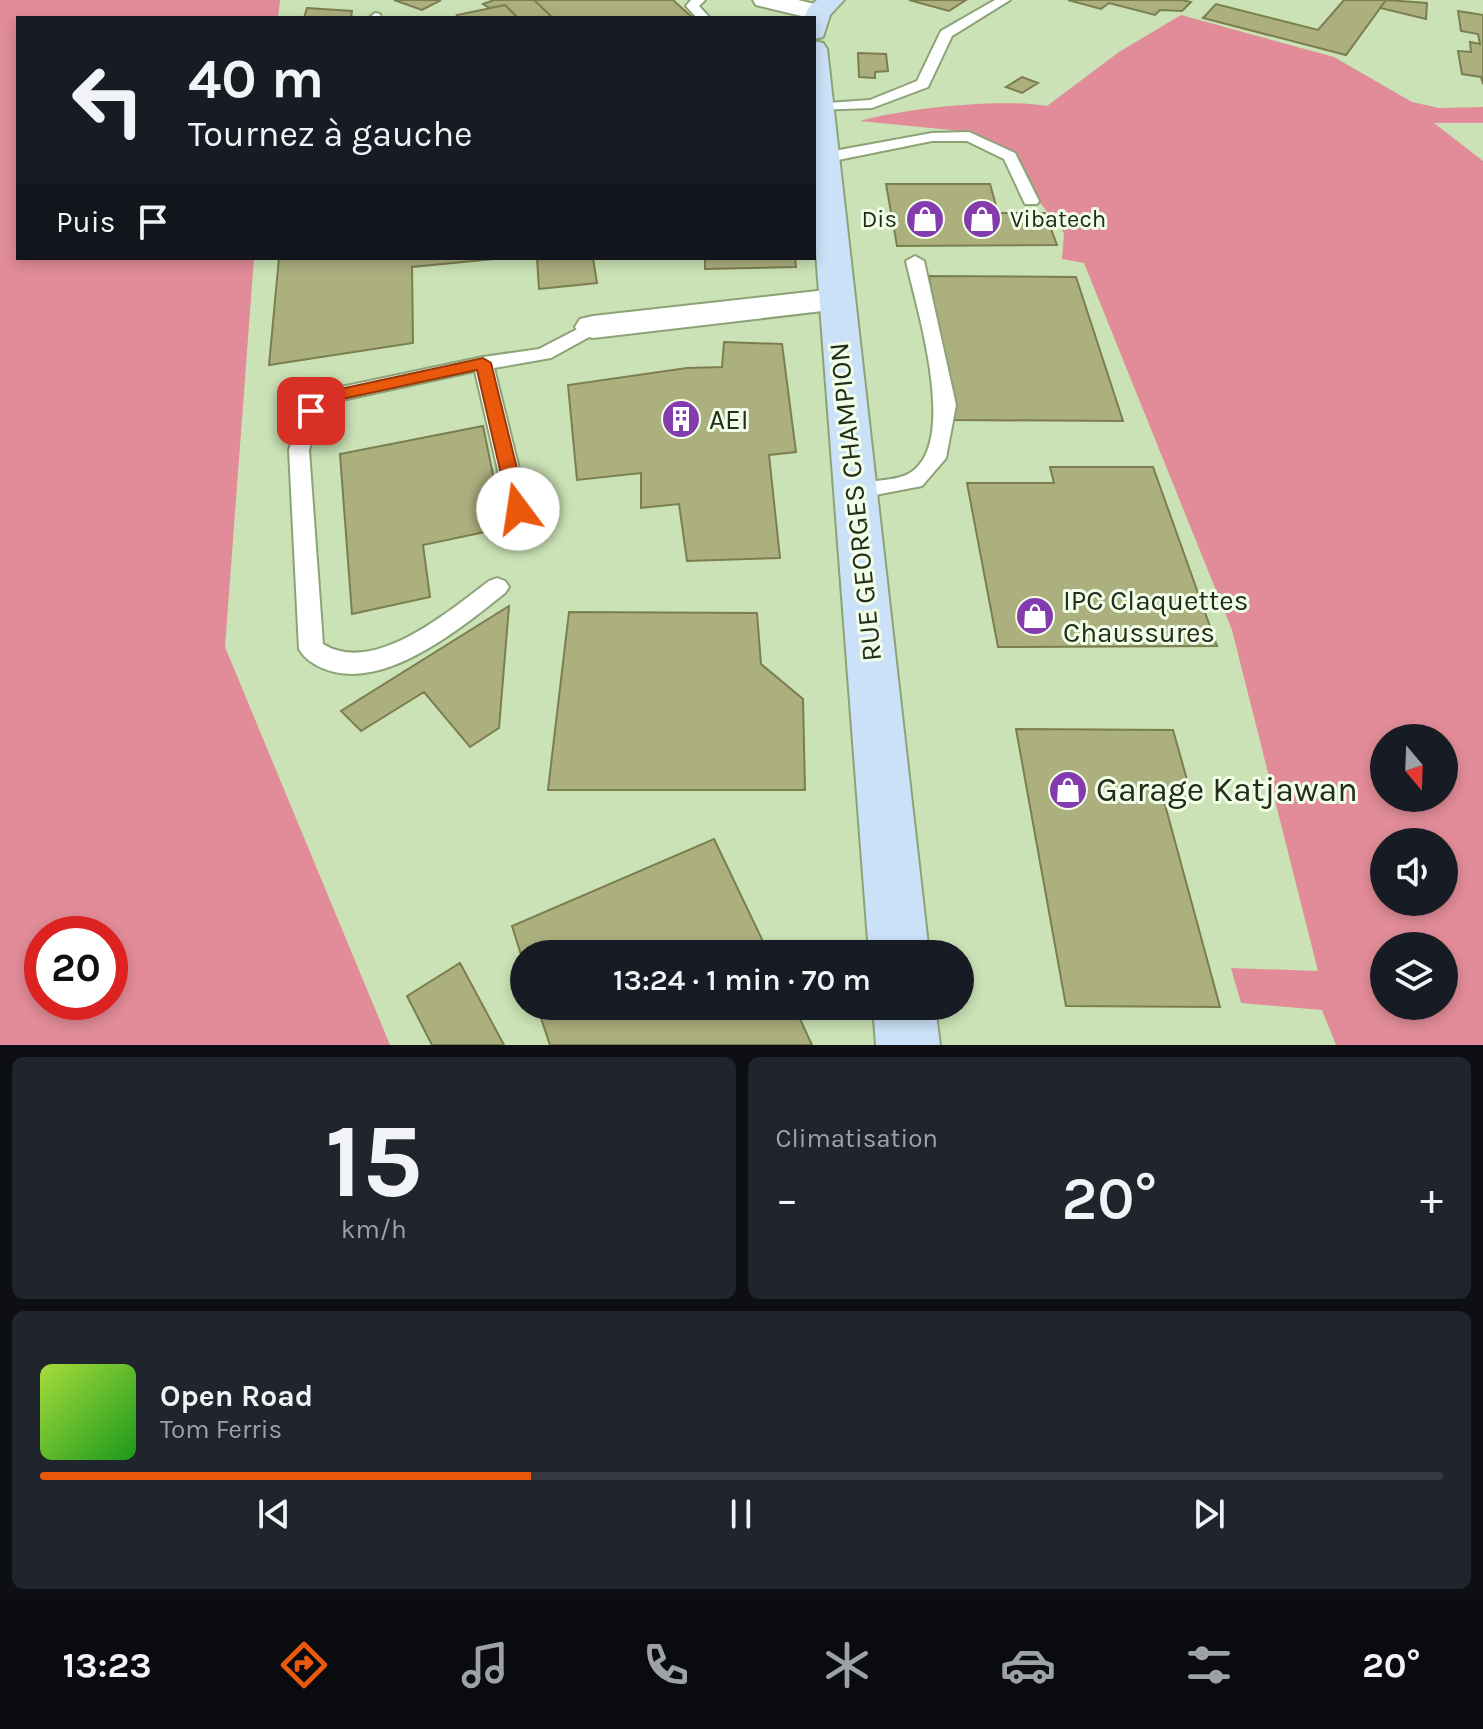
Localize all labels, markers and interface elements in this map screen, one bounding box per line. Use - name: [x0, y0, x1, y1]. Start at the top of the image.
- text: 40 m: [188, 46, 324, 111]
- icon: left: [56, 48, 160, 152]
- text: Tournez à gauche: [188, 113, 473, 155]
- shop icon: Dis: [904, 198, 946, 240]
- shop icon: Vibatech: [961, 198, 1003, 240]
- icon: arrive: [131, 200, 175, 244]
- text: Puis: [56, 204, 115, 240]
- place label: Dis: [861, 205, 897, 233]
- place label: Vibatech: [1010, 205, 1106, 233]
- street label: RUE GEORGES CHAMPION: [822, 341, 888, 663]
- pin: [277, 377, 345, 445]
- icon: arrive: [289, 389, 333, 433]
- building icon: AEI: [660, 398, 702, 440]
- place label: AEI: [709, 403, 749, 436]
- position arrow: [476, 467, 560, 551]
- place label: IPC Claquettes Chaussures: [1063, 584, 1248, 649]
- shop icon: IPC Claquettes Chaussures: [1014, 595, 1056, 637]
- north arrow: [1370, 724, 1458, 812]
- map controls: [1370, 724, 1458, 1020]
- shop icon: Garage Katjawan: [1047, 769, 1089, 811]
- place label: Garage Katjawan: [1096, 770, 1358, 810]
- button: sound: [1370, 828, 1458, 916]
- speed limit sign: 20: [24, 916, 128, 1020]
- button: layers: [1370, 932, 1458, 1020]
- text: 13:24 · 1 min · 70 m: [613, 962, 871, 998]
- text: 15: [325, 1101, 423, 1222]
- text: Climatisation: [776, 1123, 938, 1154]
- text: 20°: [1061, 1164, 1157, 1234]
- text: −: [776, 1174, 799, 1225]
- text: +: [1420, 1174, 1443, 1225]
- text: km/h: [341, 1214, 407, 1245]
- text: Open Road: [160, 1378, 313, 1414]
- text: Tom Ferris: [160, 1414, 282, 1445]
- icon: previous: [252, 1492, 296, 1536]
- icon: pause: [719, 1492, 763, 1536]
- icon: next: [1187, 1492, 1231, 1536]
- icon: directions: [276, 1637, 332, 1693]
- icon: music: [457, 1637, 513, 1693]
- icon: phone: [638, 1637, 694, 1693]
- icon: climate: [819, 1637, 875, 1693]
- icon: car: [1000, 1637, 1056, 1693]
- icon: filters: [1181, 1637, 1237, 1693]
- text: 13:23: [62, 1644, 152, 1686]
- text: 20°: [1362, 1644, 1420, 1686]

